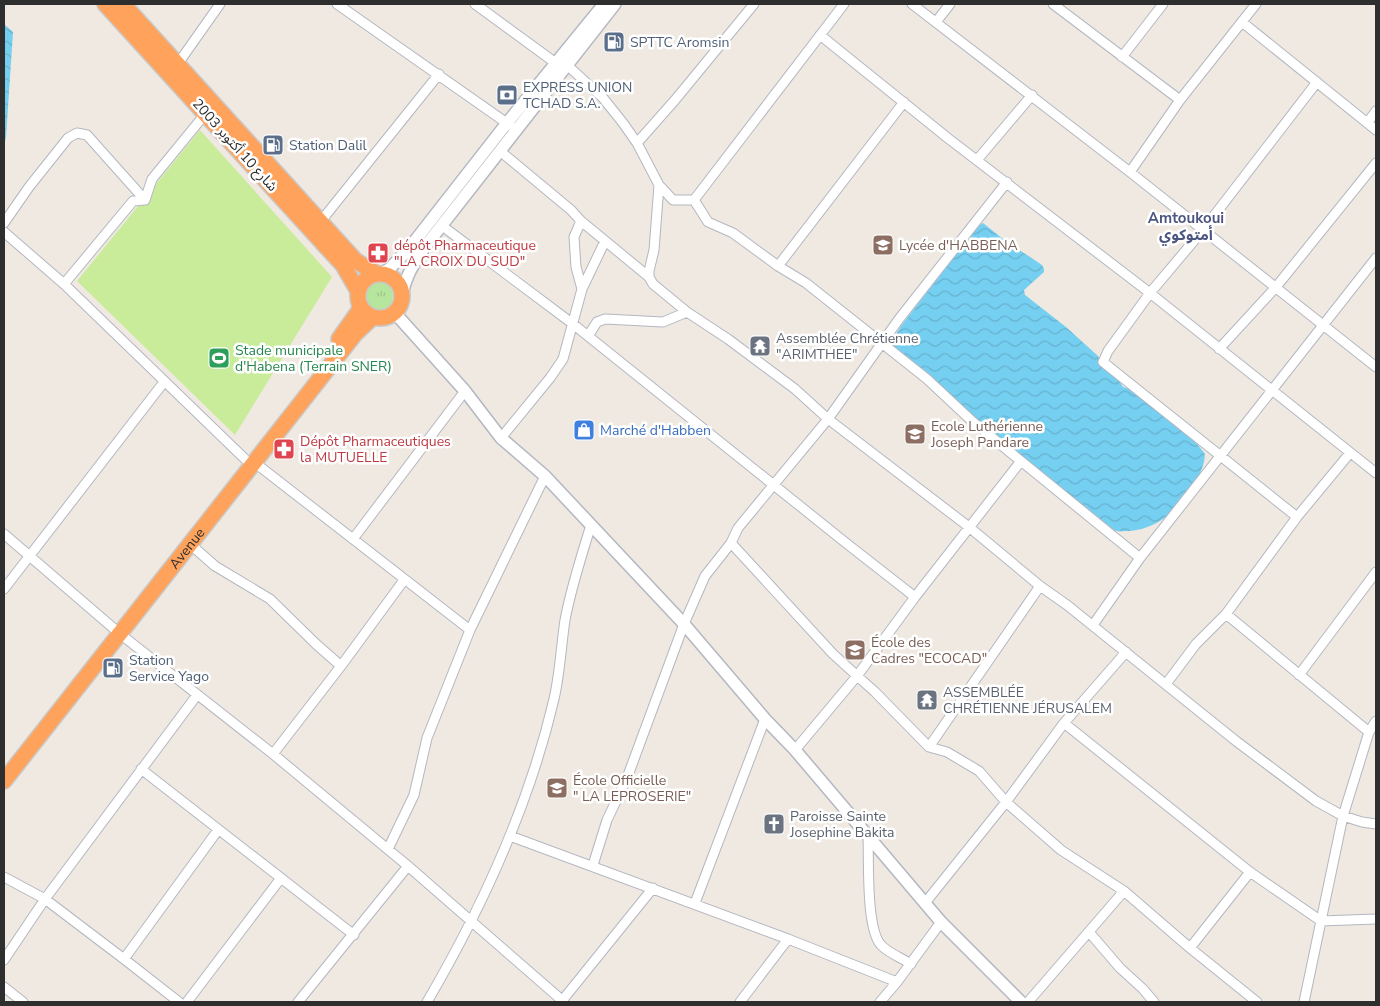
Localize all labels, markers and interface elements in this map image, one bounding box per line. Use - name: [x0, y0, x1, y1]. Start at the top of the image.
- fuel station icon: SPTTC Aromsin: [602, 30, 626, 54]
- place label: SPTTC Aromsin: [630, 33, 729, 52]
- place label: EXPRESS UNION TCHAD S.A.: [523, 78, 632, 113]
- bank icon: EXPRESS UNION TCHAD S.A.: [495, 83, 519, 107]
- street label: شارع 10 أكتوبر 2003: [187, 95, 282, 196]
- fuel station icon: Station Dalil: [261, 133, 285, 157]
- place label: Station Dalil: [289, 136, 368, 155]
- district label: Amtoukoui أمتوكوي: [1148, 208, 1224, 246]
- school or university icon: Lycée d'HABBENA: [871, 233, 895, 257]
- place label: dépôt Pharmaceutique "LA CROIX DU SUD": [394, 236, 536, 271]
- place label: Lycée d'HABBENA: [899, 236, 1018, 255]
- pharmacy icon: dépôt Pharmaceutique "LA CROIX DU SUD": [366, 241, 390, 265]
- place label: Assemblée Chrétienne "ARIMTHEE": [776, 329, 918, 364]
- temple icon: Assemblée Chrétienne "ARIMTHEE": [748, 334, 772, 358]
- place label: Stade municipale d'Habena (Terrain SNER): [235, 341, 392, 376]
- sports icon: Stade municipale d'Habena (Terrain SNER): [207, 346, 231, 370]
- place label: Ecole Luthérienne Joseph Pandare: [930, 417, 1043, 452]
- shop icon: Marché d'Habben: [572, 418, 596, 442]
- place label: Marché d'Habben: [600, 421, 711, 440]
- school or university icon: Ecole Luthérienne Joseph Pandare: [903, 422, 927, 446]
- place label: Dépôt Pharmaceutiques la MUTUELLE: [300, 432, 451, 467]
- pharmacy icon: Dépôt Pharmaceutiques la MUTUELLE: [272, 437, 296, 461]
- street label: Avenue: [165, 524, 209, 573]
- place label: École des Cadres "ECOCAD": [871, 633, 987, 668]
- school or university icon: École des Cadres "ECOCAD": [843, 638, 867, 662]
- place label: Station Service Yago: [129, 651, 209, 686]
- fuel station icon: Station Service Yago: [101, 656, 125, 680]
- place label: ASSEMBLÉE CHRÉTIENNE JÉRUSALEM: [943, 683, 1112, 718]
- temple icon: ASSEMBLÉE CHRÉTIENNE JÉRUSALEM: [915, 688, 939, 712]
- place label: École Officielle " LA LEPROSERIE": [573, 771, 691, 806]
- school or university icon: École Officielle " LA LEPROSERIE": [545, 776, 569, 800]
- place label: Paroisse Sainte Josephine Bakita: [789, 807, 894, 842]
- church icon: Paroisse Sainte Josephine Bakita: [762, 812, 786, 836]

